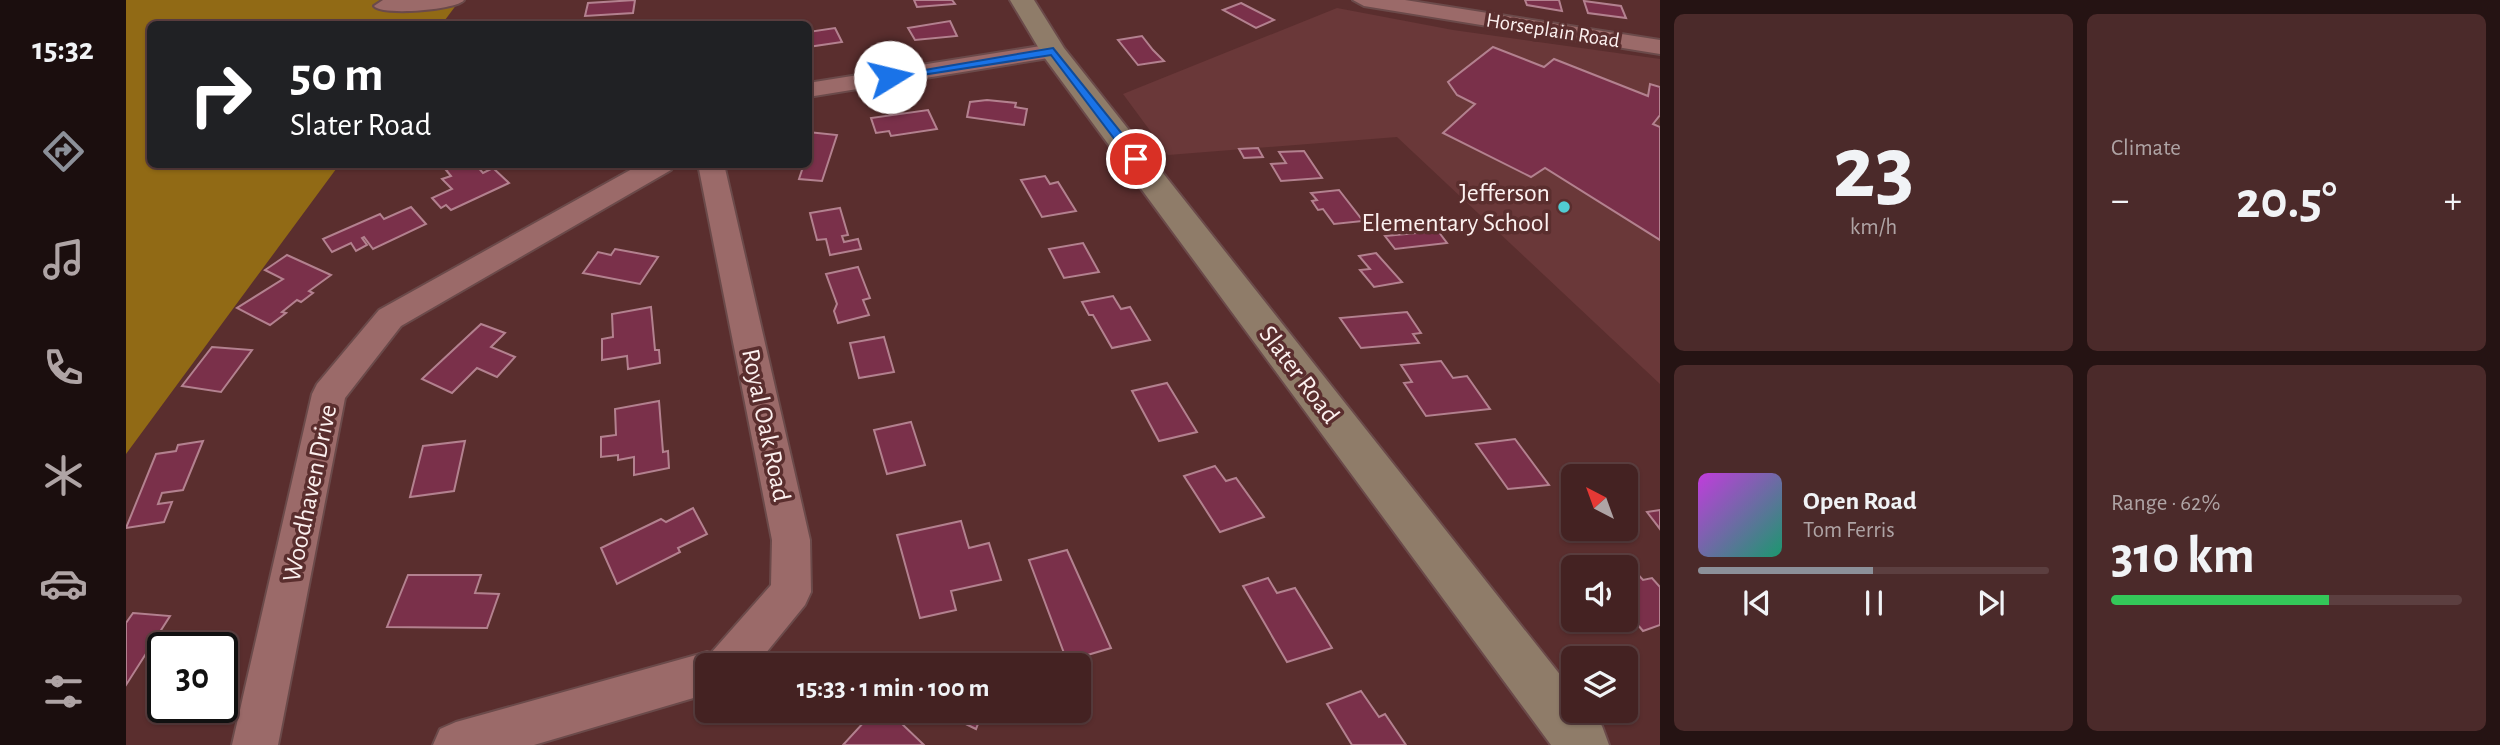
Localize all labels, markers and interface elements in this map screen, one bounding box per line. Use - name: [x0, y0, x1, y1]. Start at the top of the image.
- street label: Horseplain Road: [1485, 10, 1621, 51]
- text: 15:32: [32, 33, 94, 65]
- position arrow: [853, 40, 927, 114]
- icon: right: [175, 49, 266, 140]
- text: 50 m: [290, 51, 384, 100]
- text: Slater Road: [290, 109, 431, 141]
- text: 23: [1832, 123, 1915, 214]
- icon: directions: [39, 127, 88, 176]
- pin: [1106, 129, 1166, 189]
- text: Climate: [2111, 137, 2181, 160]
- icon: arrive: [1117, 140, 1155, 178]
- text: 20.5°: [2236, 175, 2337, 227]
- place label: Jefferson Elementary School: [1361, 180, 1550, 236]
- text: −: [2111, 182, 2129, 220]
- text: +: [2444, 182, 2462, 220]
- marker: Jefferson Elementary School: [1556, 199, 1572, 215]
- text: km/h: [1850, 216, 1897, 239]
- icon: music: [39, 235, 88, 284]
- street label: Slater Road: [1254, 321, 1344, 428]
- icon: phone: [39, 343, 88, 392]
- street label: Royal Oak Road: [737, 346, 795, 504]
- street label: Woodhaven Drive: [278, 402, 341, 584]
- icon: climate: [39, 451, 88, 500]
- north arrow: [1561, 464, 1638, 541]
- map controls: [1561, 464, 1638, 723]
- text: Open Road: [1803, 488, 1917, 514]
- text: Range · 62%: [2111, 492, 2220, 515]
- text: Tom Ferris: [1803, 519, 1895, 542]
- text: 310 km: [2111, 530, 2255, 582]
- button: sound: [1561, 555, 1638, 632]
- icon: car: [39, 559, 88, 608]
- icon: previous: [1738, 584, 1776, 622]
- icon: pause: [1855, 584, 1893, 622]
- icon: next: [1972, 584, 2010, 622]
- speed limit sign: 30: [147, 632, 238, 723]
- button: layers: [1561, 646, 1638, 723]
- icon: filters: [39, 667, 88, 716]
- text: 15:33 · 1 min · 100 m: [797, 675, 989, 701]

